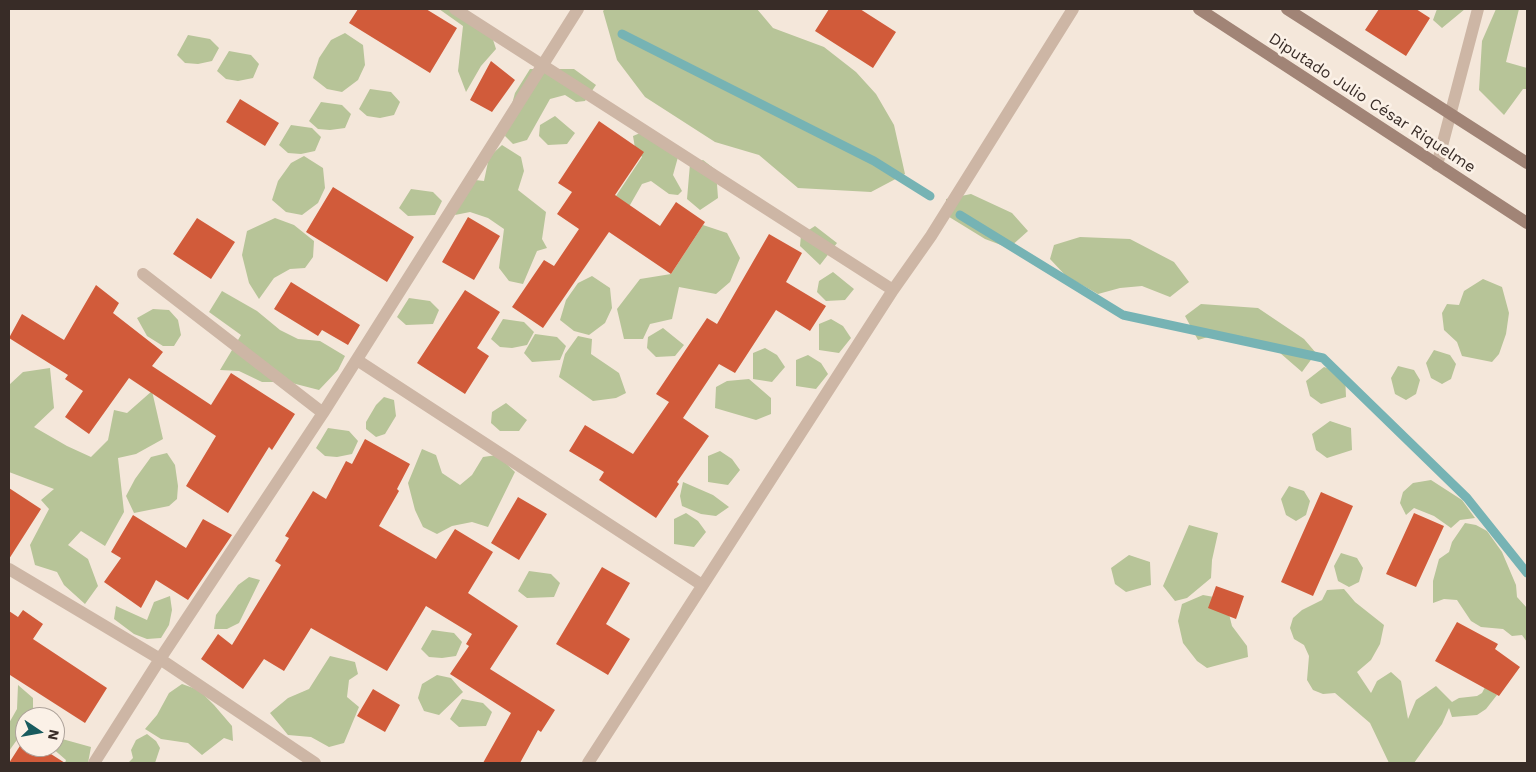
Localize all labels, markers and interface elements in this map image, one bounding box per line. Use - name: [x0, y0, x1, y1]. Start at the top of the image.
- street label: Diputado Julio César Riquelme: [1265, 29, 1479, 177]
- north arrow: [15, 707, 65, 757]
- text: N: [45, 728, 63, 742]

